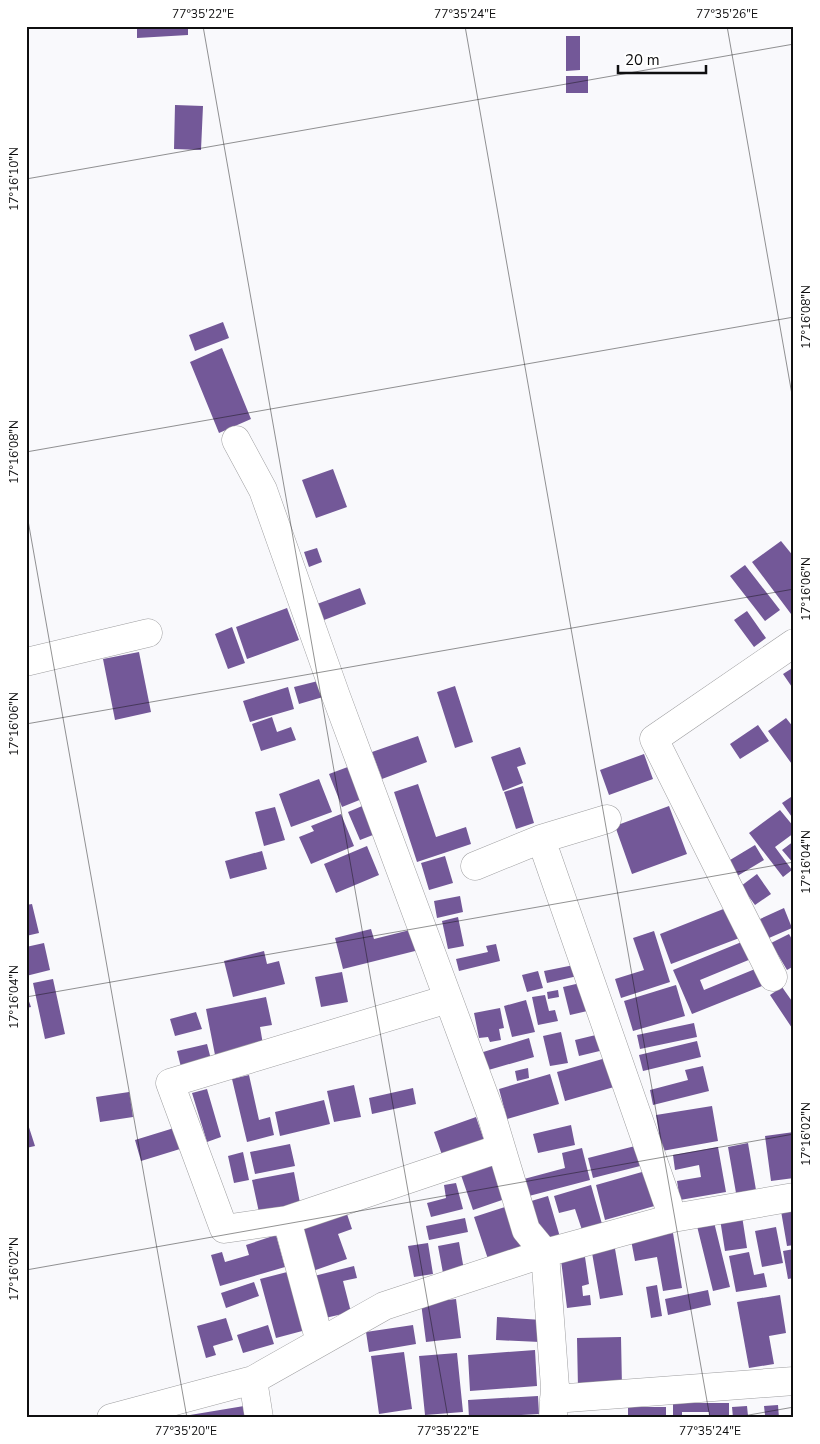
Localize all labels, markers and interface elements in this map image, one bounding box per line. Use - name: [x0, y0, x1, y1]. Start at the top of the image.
- text: 77°35'22"E: [172, 6, 234, 22]
- text: 77°35'24"E: [434, 6, 496, 22]
- text: 77°35'26"E: [696, 6, 758, 22]
- scale bar: [618, 42, 705, 74]
- text: 20 m: [625, 50, 660, 70]
- text: 17°16'10"N: [6, 147, 22, 211]
- text: 17°16'08"N: [798, 285, 814, 349]
- text: 17°16'08"N: [6, 420, 22, 484]
- text: 17°16'06"N: [798, 557, 814, 621]
- text: 17°16'06"N: [6, 692, 22, 756]
- text: 17°16'04"N: [798, 830, 814, 894]
- text: 17°16'04"N: [6, 965, 22, 1029]
- text: 17°16'02"N: [798, 1102, 814, 1166]
- text: 17°16'02"N: [6, 1237, 22, 1301]
- text: 77°35'20"E: [155, 1423, 217, 1439]
- text: 77°35'22"E: [417, 1423, 479, 1439]
- text: 77°35'24"E: [679, 1423, 741, 1439]

